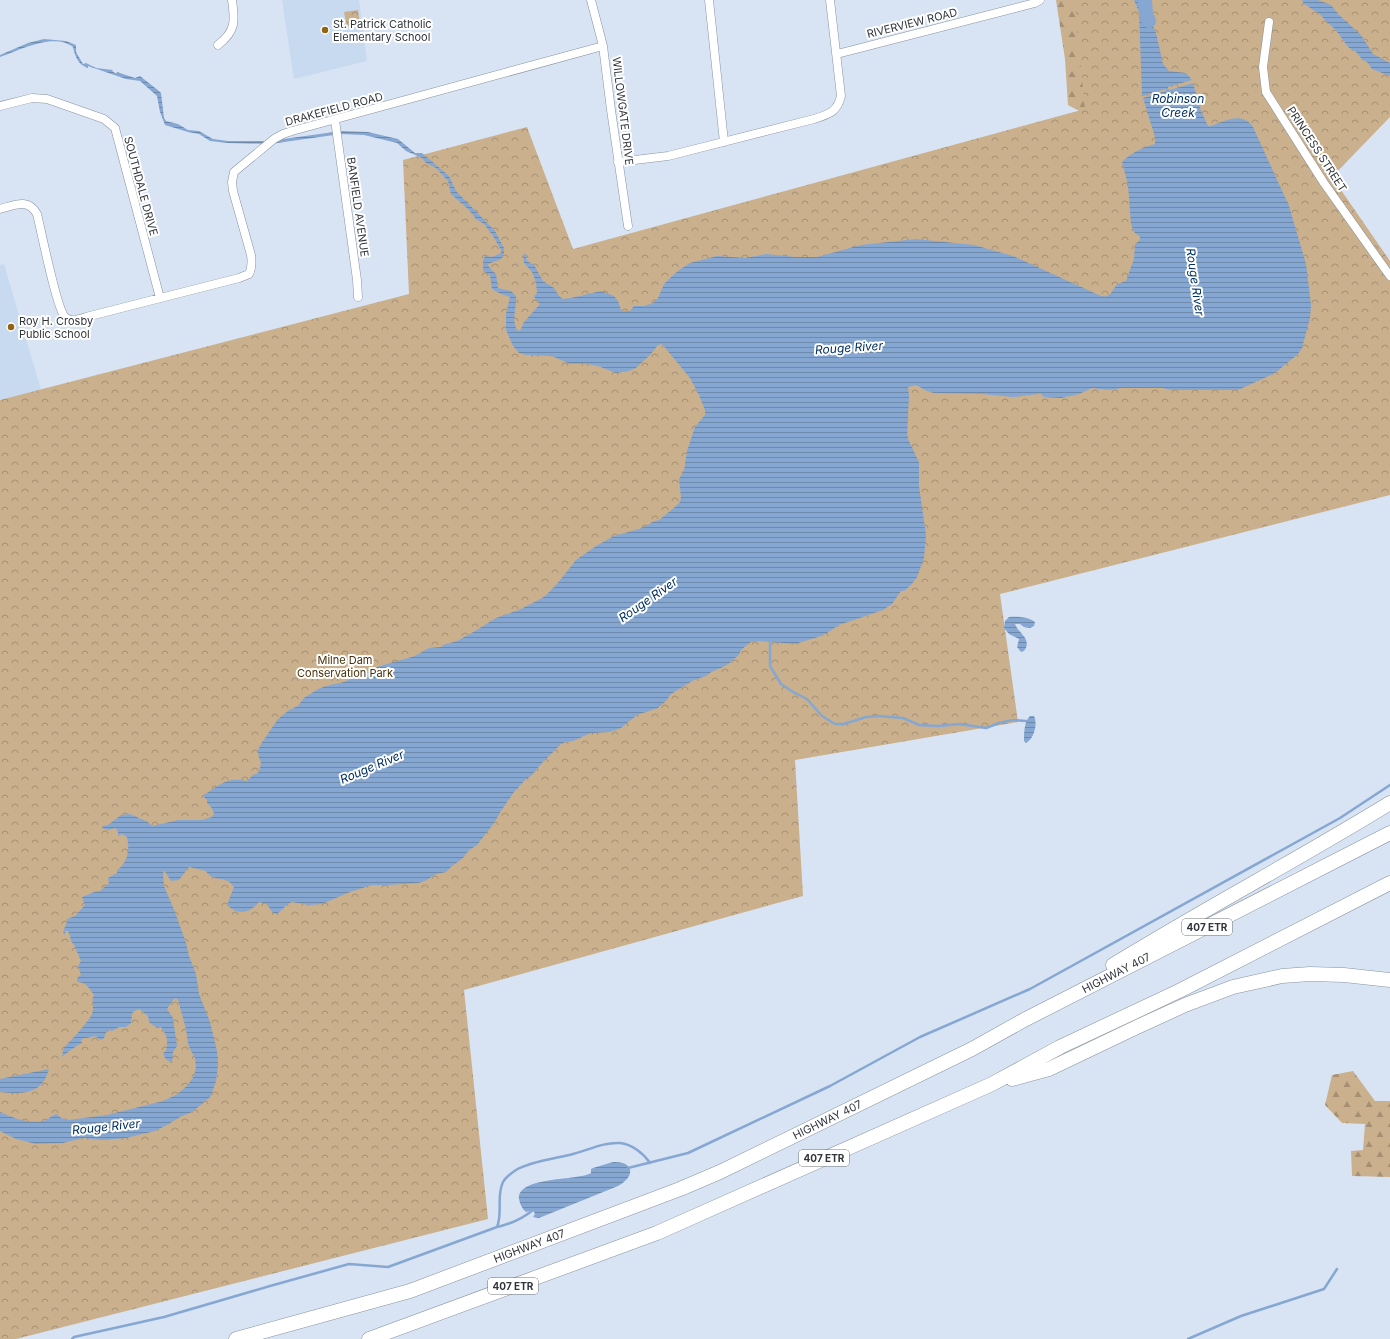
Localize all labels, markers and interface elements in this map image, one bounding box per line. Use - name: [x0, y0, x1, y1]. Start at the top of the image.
- street label: RIVERVIEW ROAD: [865, 5, 959, 41]
- place label: St. Patrick Catholic Elementary School: [333, 17, 432, 44]
- marker: St. Patrick Catholic Elementary School: [320, 25, 330, 35]
- street label: WILLOWGATE DRIVE: [609, 56, 637, 166]
- street label: DRAKEFIELD ROAD: [284, 89, 384, 129]
- water label: Robinson Creek: [1152, 91, 1204, 120]
- street label: PRINCESS STREET: [1284, 104, 1350, 194]
- street label: SOUTHDALE DRIVE: [121, 135, 161, 237]
- street label: BANFIELD AVENUE: [344, 156, 372, 258]
- water label: Rouge River: [1183, 247, 1208, 317]
- place label: Roy H. Crosby Public School: [19, 314, 93, 341]
- marker: Roy H. Crosby Public School: [6, 322, 16, 332]
- water label: Rouge River: [814, 338, 884, 357]
- water label: Rouge River: [616, 574, 680, 625]
- park label: Milne Dam Conservation Park: [297, 653, 393, 680]
- water label: Rouge River: [338, 746, 406, 787]
- road number: 407 ETR: [1182, 919, 1232, 935]
- street label: HIGHWAY 407: [1079, 950, 1153, 996]
- street label: HIGHWAY 407: [790, 1097, 864, 1142]
- water label: Rouge River: [71, 1115, 141, 1138]
- road number: 407 ETR: [799, 1150, 849, 1166]
- street label: HIGHWAY 407: [492, 1226, 567, 1266]
- road number: 407 ETR: [488, 1278, 538, 1294]

